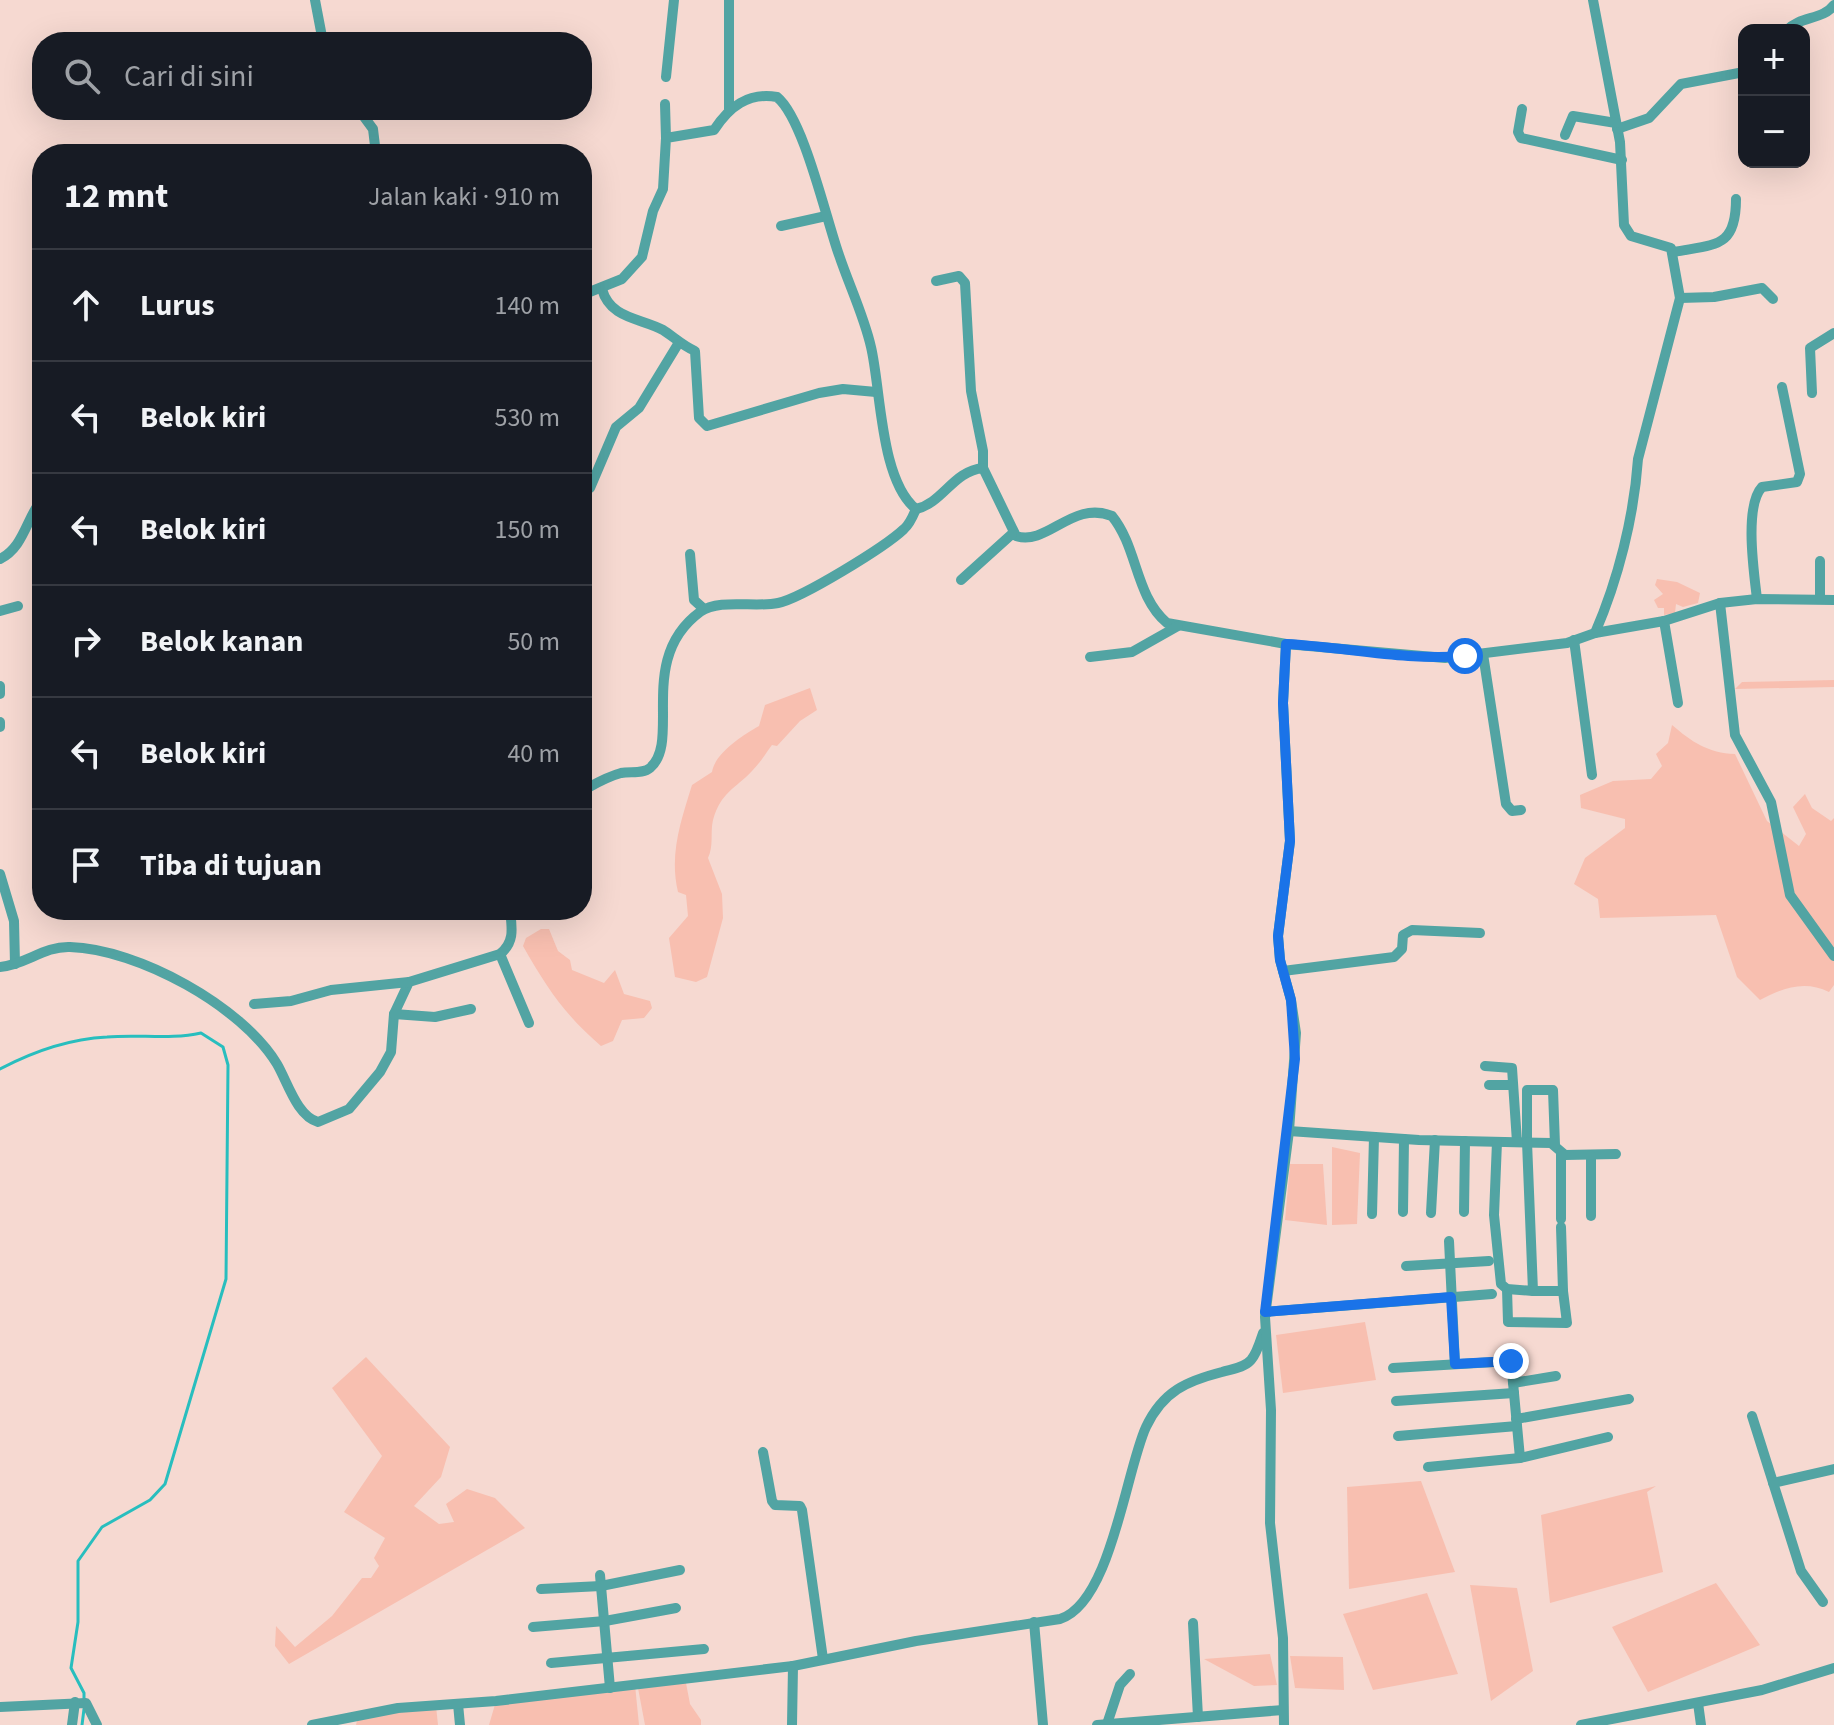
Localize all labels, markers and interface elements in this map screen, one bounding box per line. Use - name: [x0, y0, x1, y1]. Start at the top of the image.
- map controls: [1738, 24, 1810, 168]
- button: +: [1738, 24, 1810, 96]
- search box: [32, 32, 592, 120]
- icon: search: [60, 54, 104, 98]
- text: Cari di sini: [124, 55, 254, 98]
- button: −: [1738, 96, 1810, 168]
- text: 12 mnt: [64, 172, 168, 221]
- text: Jalan kaki · 910 m: [368, 178, 560, 215]
- icon: ahead: [64, 283, 108, 327]
- text: Lurus: [140, 284, 215, 327]
- text: 140 m: [494, 287, 560, 324]
- icon: left: [64, 395, 108, 439]
- text: Belok kiri: [140, 396, 266, 439]
- text: 530 m: [494, 399, 560, 436]
- icon: left: [64, 507, 108, 551]
- text: Belok kiri: [140, 508, 266, 551]
- text: 150 m: [494, 511, 560, 548]
- icon: right: [64, 619, 108, 663]
- text: Belok kanan: [140, 620, 303, 663]
- text: 50 m: [507, 623, 560, 660]
- route start: [1447, 638, 1483, 674]
- icon: left: [64, 731, 108, 775]
- text: Belok kiri: [140, 732, 266, 775]
- text: 40 m: [507, 735, 560, 772]
- icon: arrive: [64, 843, 108, 887]
- text: Tiba di tujuan: [140, 844, 322, 887]
- route end: [1493, 1343, 1529, 1379]

